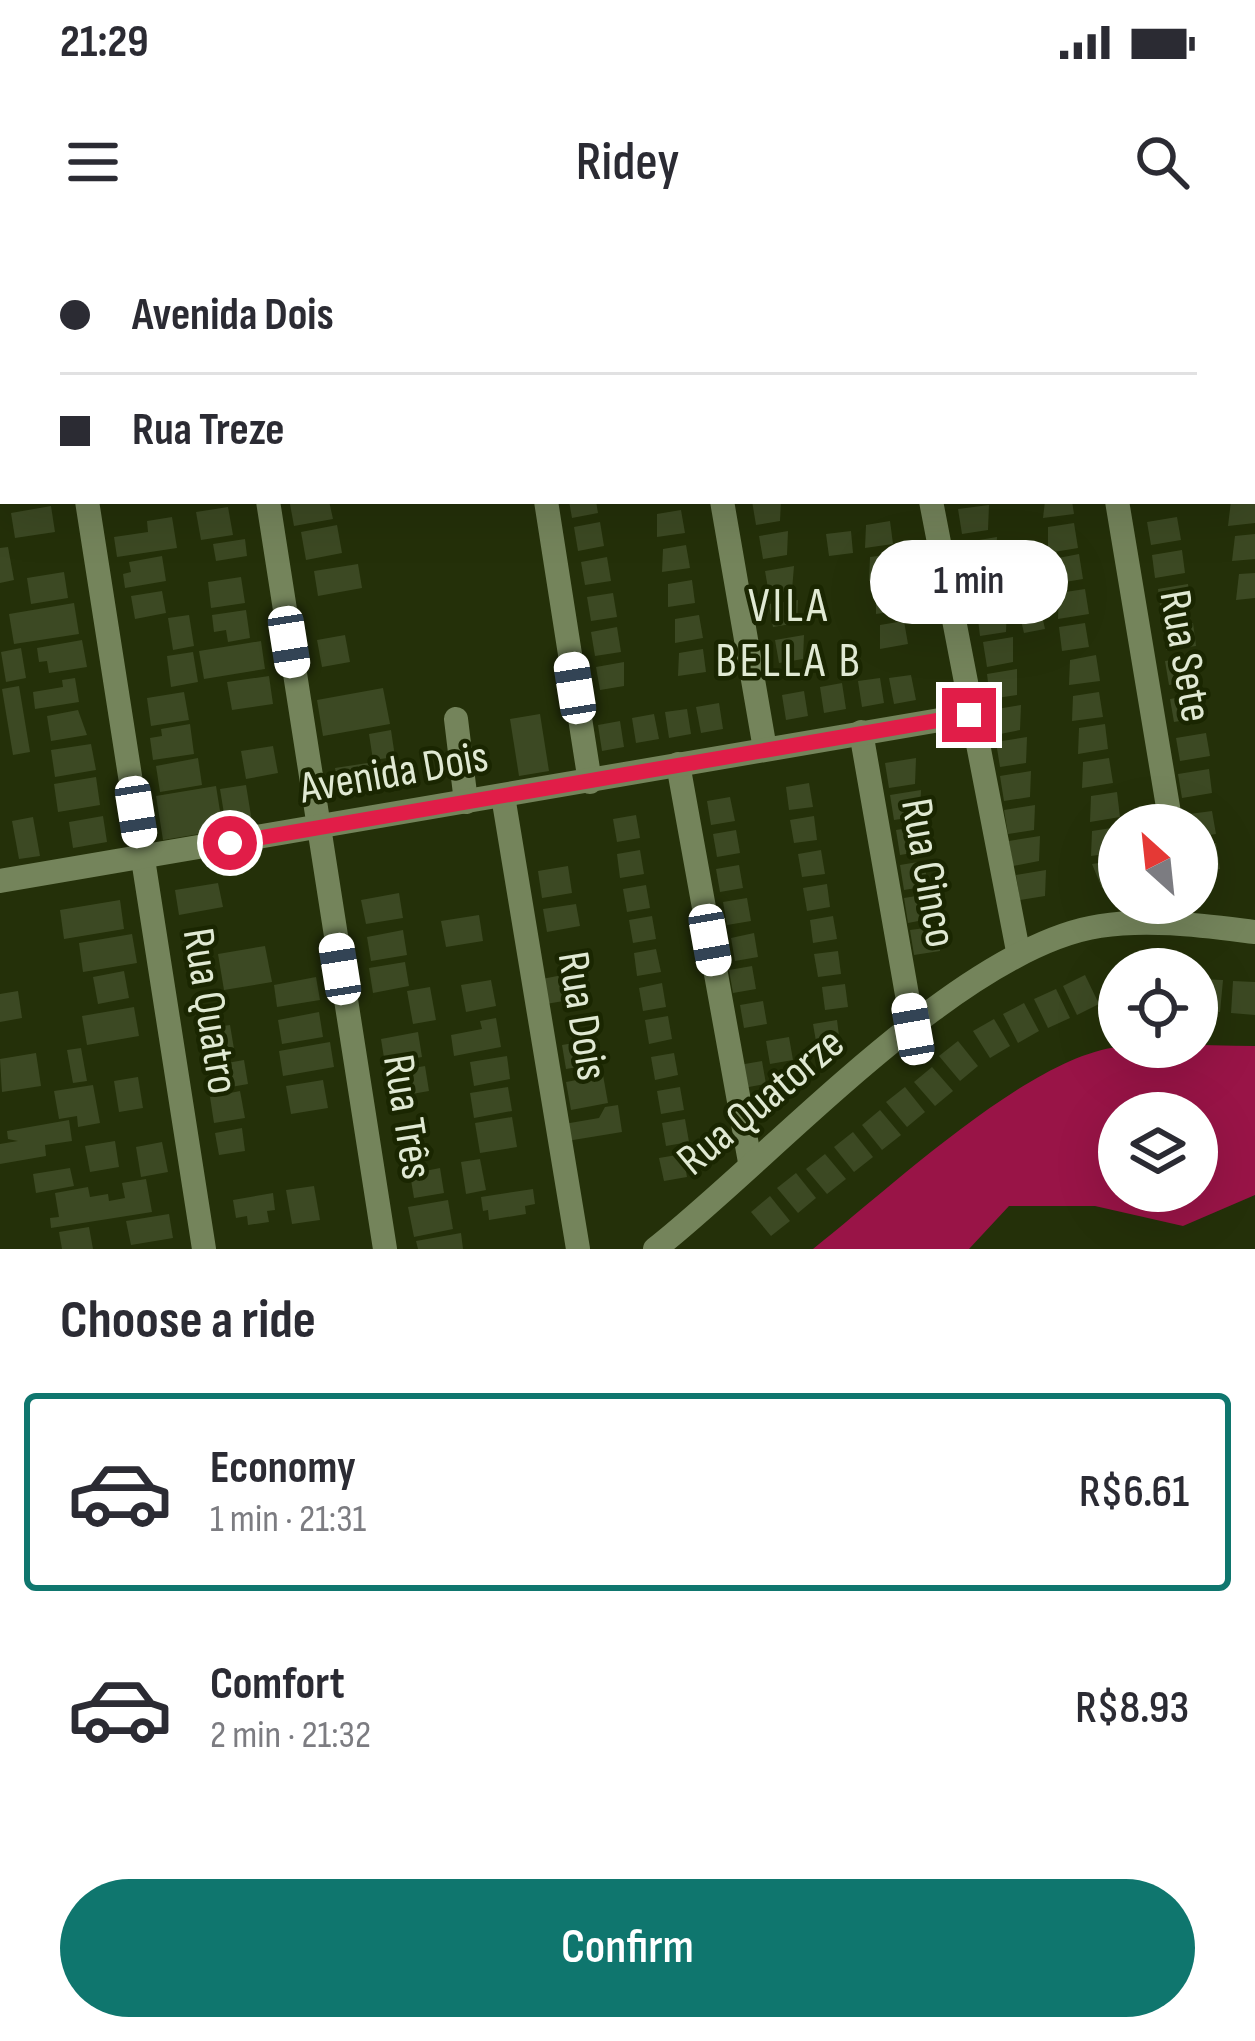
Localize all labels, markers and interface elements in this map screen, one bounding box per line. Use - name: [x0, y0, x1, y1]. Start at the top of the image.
- text: 21:29: [60, 15, 149, 70]
- icon: menu: [60, 129, 126, 195]
- icon: search: [1129, 129, 1195, 195]
- text: Ridey: [576, 130, 679, 195]
- text: Avenida Dois: [132, 288, 334, 343]
- text: Rua Treze: [132, 403, 285, 458]
- callout: 1 min: [870, 541, 1068, 625]
- text: 1 min: [934, 558, 1004, 605]
- district label: VILA BELLA B: [715, 578, 863, 690]
- street label: Rua Sete: [1146, 586, 1224, 726]
- car: [266, 604, 312, 680]
- car: [552, 650, 598, 726]
- route end: [942, 688, 996, 742]
- street label: Avenida Dois: [295, 729, 492, 817]
- car: [113, 774, 159, 850]
- street label: Rua Cinco: [888, 794, 968, 952]
- north arrow: [1098, 804, 1218, 924]
- map controls: [1098, 804, 1218, 1212]
- route start: [203, 816, 257, 870]
- car: [686, 901, 734, 979]
- street label: Rua Quatro: [170, 924, 250, 1098]
- car: [317, 931, 363, 1007]
- street label: Rua Dois: [545, 948, 619, 1084]
- button: locate: [1098, 948, 1218, 1068]
- car: [889, 990, 937, 1068]
- street label: Rua Quatorze: [666, 1016, 856, 1188]
- street label: Rua Três: [370, 1051, 444, 1183]
- button: layers: [1098, 1092, 1218, 1212]
- text: Choose a ride: [60, 1288, 316, 1353]
- icon: car: [66, 1438, 174, 1546]
- text: Economy: [210, 1441, 356, 1496]
- text: R$6.61: [1079, 1465, 1189, 1520]
- text: 1 min · 21:31: [210, 1496, 366, 1543]
- icon: car: [66, 1654, 174, 1762]
- text: Comfort: [210, 1657, 345, 1712]
- text: R$8.93: [1075, 1681, 1189, 1736]
- text: 2 min · 21:32: [210, 1712, 371, 1759]
- button: Confirm: [60, 1879, 1195, 2017]

